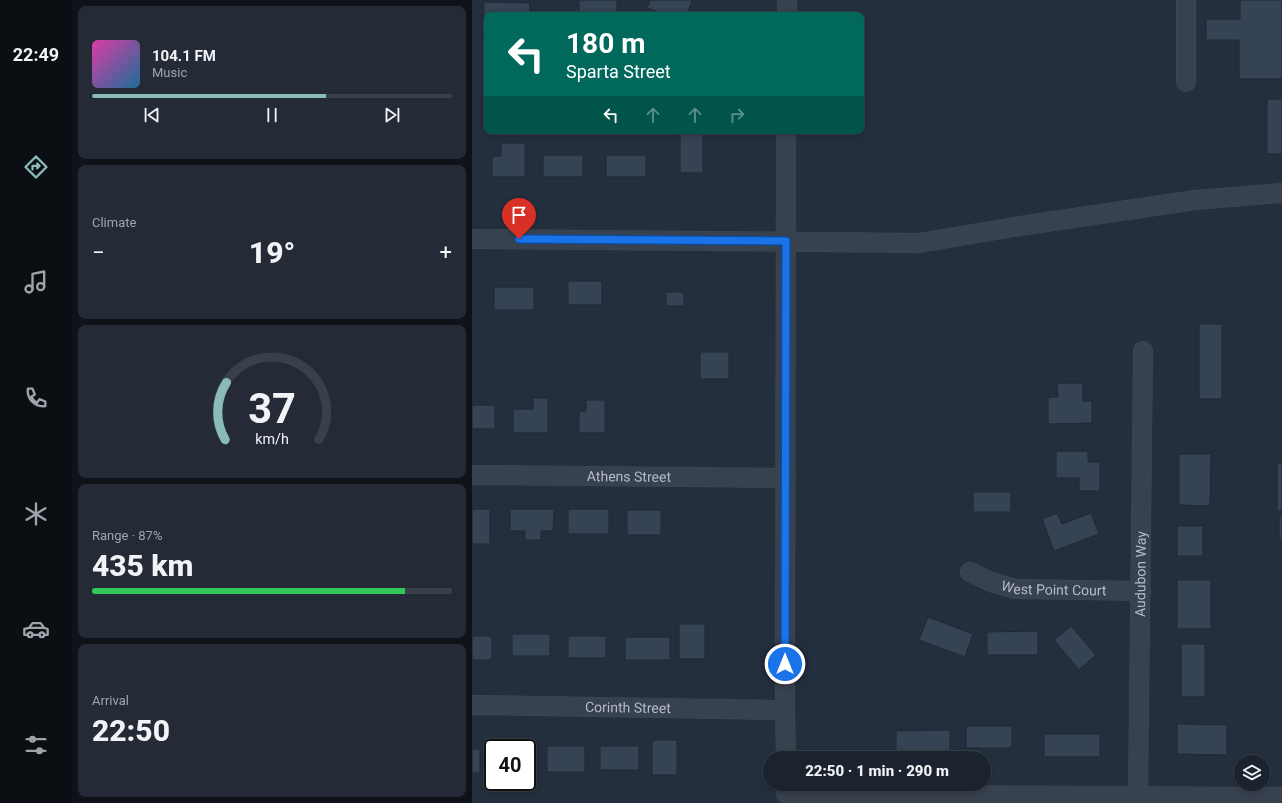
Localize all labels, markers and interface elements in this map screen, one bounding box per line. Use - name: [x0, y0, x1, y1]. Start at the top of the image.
- text: 180 m: [566, 27, 645, 60]
- icon: left: [500, 28, 552, 80]
- text: 22:49: [13, 44, 59, 65]
- text: 104.1 FM: [152, 47, 216, 65]
- text: Sparta Street: [566, 61, 671, 82]
- text: Music: [152, 65, 187, 80]
- icon: previous: [141, 104, 163, 126]
- icon: pause: [261, 104, 283, 126]
- icon: next: [381, 104, 403, 126]
- icon: left: [600, 104, 622, 126]
- icon: ahead: [642, 104, 664, 126]
- icon: ahead: [684, 104, 706, 126]
- icon: right: [726, 104, 748, 126]
- icon: directions: [22, 153, 50, 181]
- pin: [502, 198, 536, 239]
- icon: arrive: [508, 204, 530, 226]
- text: Climate: [92, 215, 136, 230]
- text: 19°: [249, 235, 295, 270]
- text: −: [92, 240, 105, 265]
- text: +: [440, 240, 452, 265]
- icon: music: [22, 268, 50, 296]
- text: 37: [248, 383, 296, 432]
- icon: phone: [22, 384, 50, 412]
- text: km/h: [255, 430, 289, 446]
- street label: Athens Street: [587, 468, 672, 485]
- icon: climate: [22, 500, 50, 528]
- text: Range · 87%: [92, 528, 162, 543]
- street label: Audubon Way: [1132, 531, 1149, 617]
- text: 435 km: [92, 548, 194, 583]
- street label: West Point Court: [999, 577, 1107, 598]
- icon: car: [22, 615, 50, 643]
- position arrow: [764, 643, 806, 685]
- text: Arrival: [92, 693, 129, 708]
- street label: Corinth Street: [585, 699, 671, 716]
- text: 22:50: [92, 713, 170, 748]
- icon: filters: [22, 731, 50, 759]
- speed limit sign: 40: [484, 739, 536, 791]
- map controls: [1234, 755, 1270, 791]
- button: layers: [1234, 755, 1270, 791]
- text: 22:50 · 1 min · 290 m: [805, 762, 949, 780]

